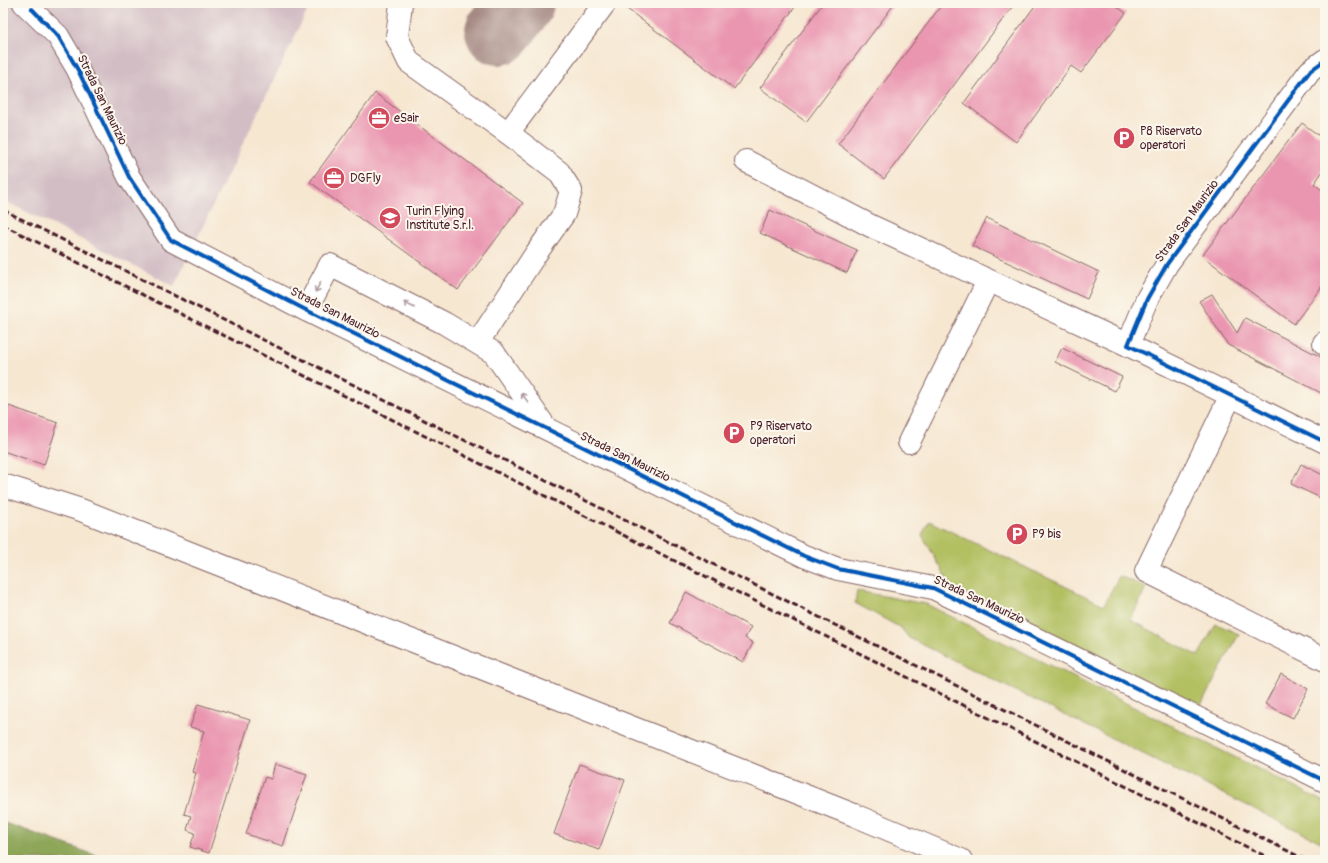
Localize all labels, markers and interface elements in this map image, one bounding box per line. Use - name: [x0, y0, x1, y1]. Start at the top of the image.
- street label: Strada San Maurizio: [74, 52, 131, 148]
- office icon: eSair: [366, 105, 392, 131]
- place label: eSair: [394, 111, 420, 126]
- place label: P8 Riservato operatori: [1140, 124, 1202, 153]
- parking icon: P8 Riservato operatori: [1111, 125, 1137, 151]
- office icon: DGFly: [321, 165, 347, 191]
- place label: DGFly: [350, 171, 381, 186]
- street label: Strada San Maurizio: [1152, 176, 1222, 265]
- place label: Turin Flying Institute S.r.l.: [406, 204, 474, 233]
- school or university icon: Turin Flying Institute S.r.l.: [377, 205, 403, 231]
- one-way arrow: [314, 281, 321, 293]
- street label: Strada San Maurizio: [288, 284, 383, 342]
- one-way arrow: [404, 301, 416, 308]
- one-way arrow: [520, 393, 529, 404]
- place label: P9 Riservato operatori: [750, 419, 813, 448]
- parking icon: P9 Riservato operatori: [721, 420, 747, 446]
- street label: Strada San Maurizio: [577, 429, 673, 486]
- parking icon: P9 bis: [1004, 521, 1030, 547]
- place label: P9 bis: [1032, 527, 1061, 542]
- street label: Strada San Maurizio: [931, 572, 1027, 628]

